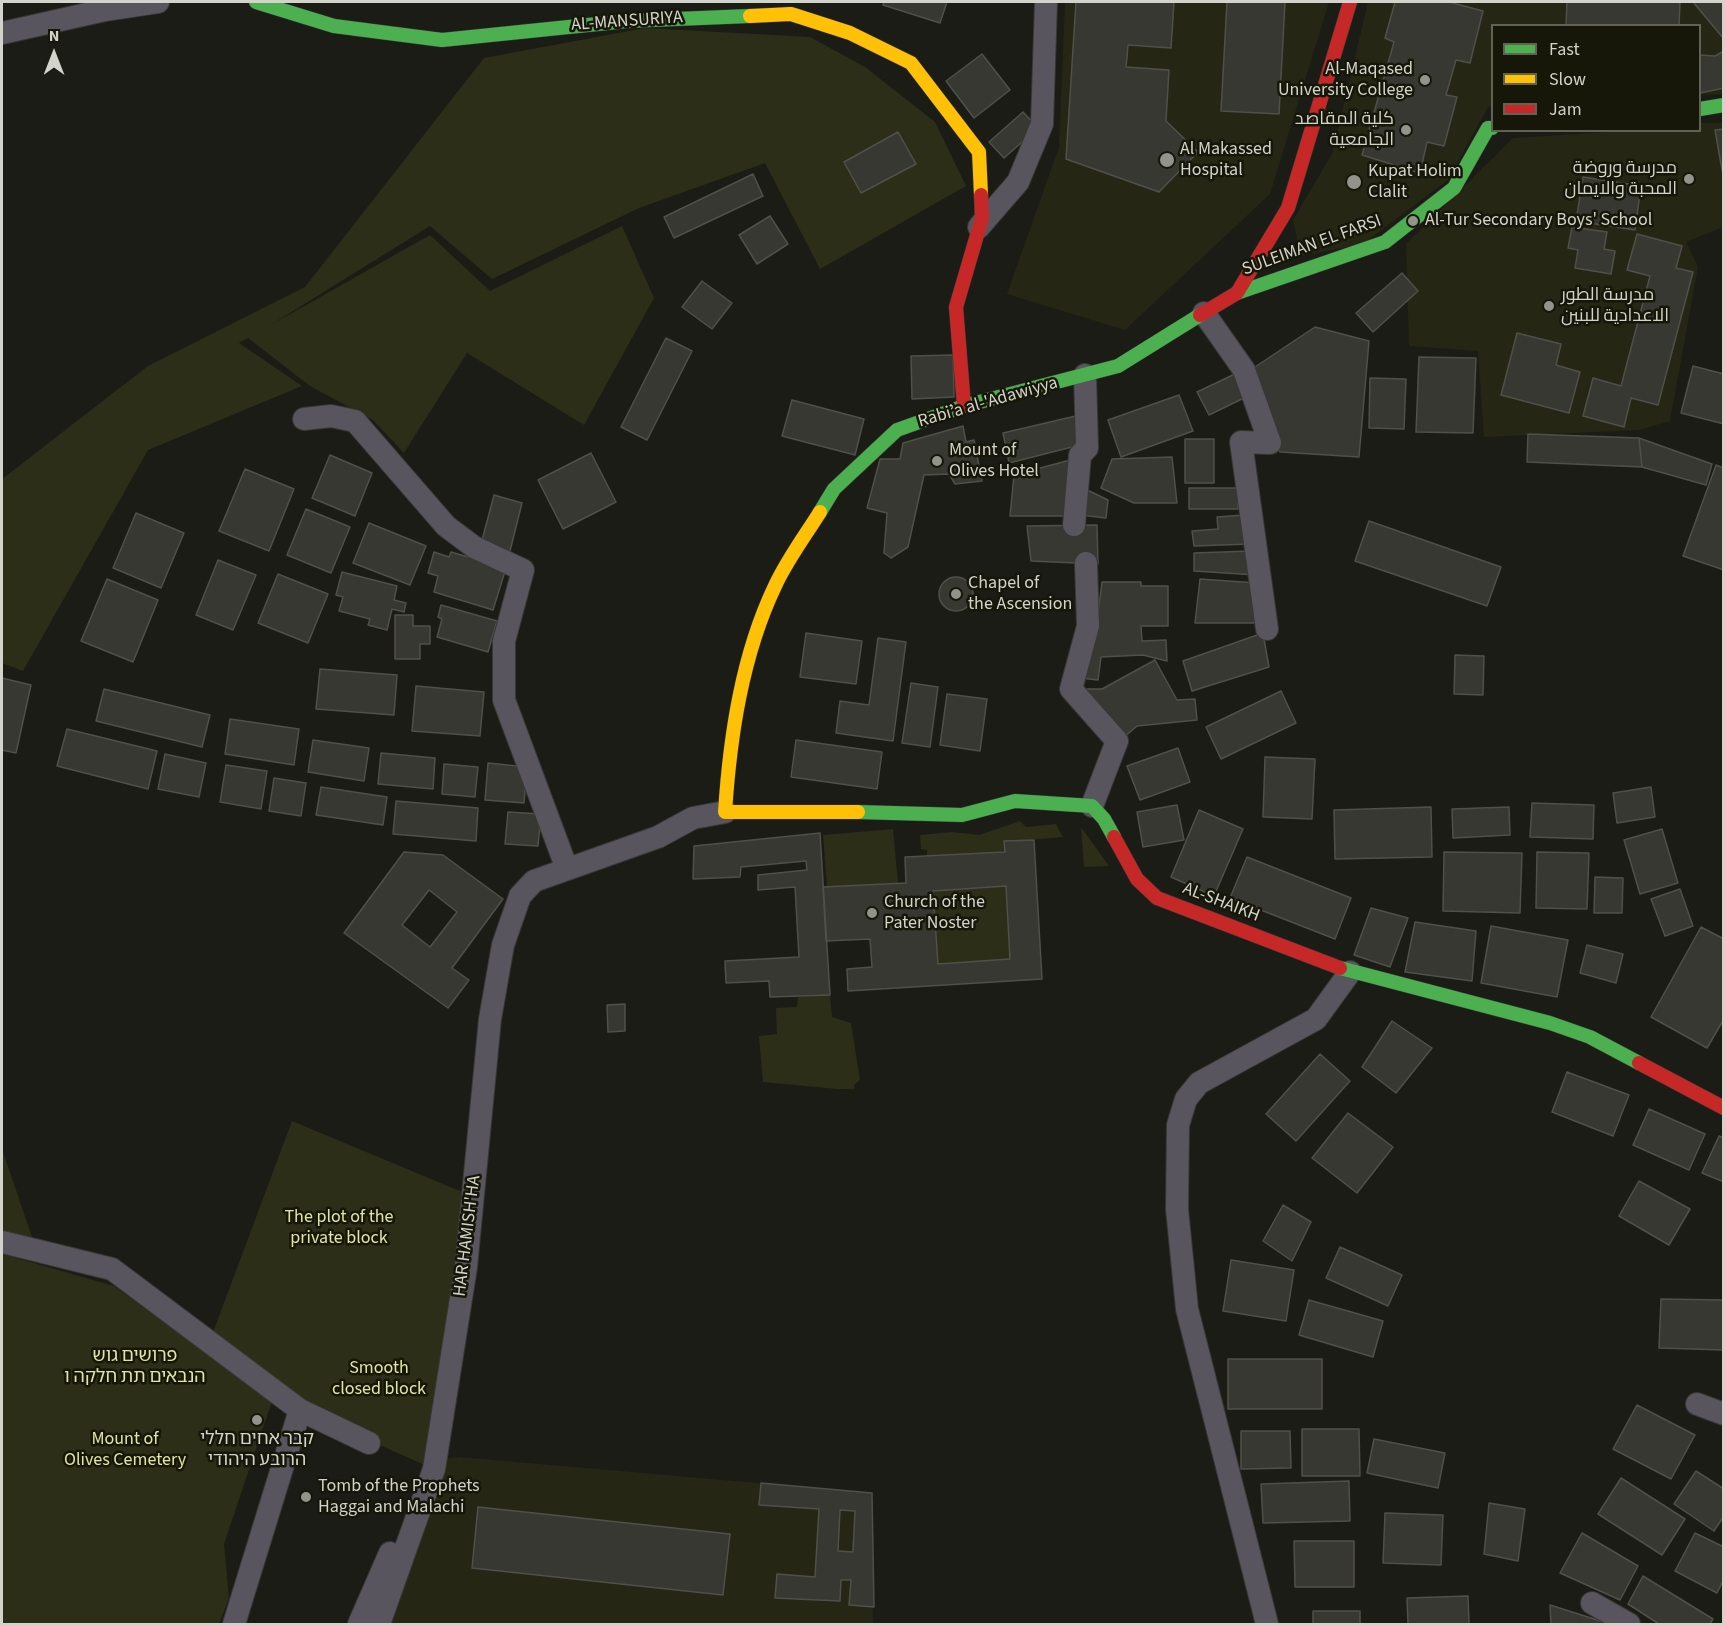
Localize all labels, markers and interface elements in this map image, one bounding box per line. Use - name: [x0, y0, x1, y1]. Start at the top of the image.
- street label: AL-MANSURIYA: [570, 7, 684, 37]
- north arrow: [24, 24, 84, 84]
- legend: [1491, 24, 1701, 132]
- text: N: [49, 25, 59, 47]
- text: Fast: [1549, 37, 1580, 62]
- place label: Al-Maqased University College: [1278, 59, 1413, 101]
- text: Slow: [1549, 67, 1586, 92]
- marker: Al-Maqased University College: [1418, 73, 1432, 87]
- text: Jam: [1549, 97, 1582, 122]
- place label: كلية المقاصد الجامعية: [1295, 109, 1394, 152]
- marker: كلية المقاصد الجامعية: [1399, 123, 1413, 137]
- place label: Al Makassed Hospital: [1180, 139, 1272, 182]
- marker: Al Makassed Hospital: [1158, 151, 1176, 169]
- place label: مدرسة وروضة المحبة والايمان: [1564, 158, 1677, 201]
- place label: Kupat Holim Clalit: [1368, 161, 1462, 204]
- marker: مدرسة وروضة المحبة والايمان: [1682, 172, 1696, 186]
- marker: Kupat Holim Clalit: [1345, 173, 1363, 191]
- place label: Al-Tur Secondary Boys' School: [1425, 210, 1652, 232]
- street label: SULEIMAN EL FARSI: [1239, 211, 1385, 281]
- marker: Al-Tur Secondary Boys' School: [1406, 214, 1420, 228]
- place label: مدرسة الطور الاعدادية للبنين: [1561, 285, 1669, 328]
- marker: مدرسة الطور الاعدادية للبنين: [1542, 299, 1556, 313]
- street label: Rabiʼa al-'Adawiyya: [916, 373, 1060, 433]
- place label: Mount of Olives Hotel: [949, 440, 1039, 482]
- marker: Mount of Olives Hotel: [930, 454, 944, 468]
- place label: Chapel of the Ascension: [968, 573, 1072, 616]
- marker: Chapel of the Ascension: [949, 587, 963, 601]
- street label: AL-SHAIKH: [1179, 878, 1263, 928]
- place label: Church of the Pater Noster: [884, 892, 985, 934]
- marker: Church of the Pater Noster: [865, 906, 879, 920]
- street label: HAR HAMISH'HA: [450, 1174, 486, 1298]
- park label: The plot of the private block: [284, 1207, 394, 1250]
- park label: פרושים גוש הנבאים תת חלקה ו: [64, 1346, 206, 1388]
- park label: Smooth closed block: [332, 1358, 426, 1400]
- marker: קבר אחים חללי הרובע היהודי: [250, 1413, 264, 1427]
- park label: Mount of Olives Cemetery: [64, 1429, 186, 1472]
- place label: קבר אחים חללי הרובע היהודי: [200, 1429, 314, 1472]
- place label: Tomb of the Prophets Haggai and Malachi: [318, 1476, 480, 1518]
- marker: Tomb of the Prophets Haggai and Malachi: [299, 1490, 313, 1504]

